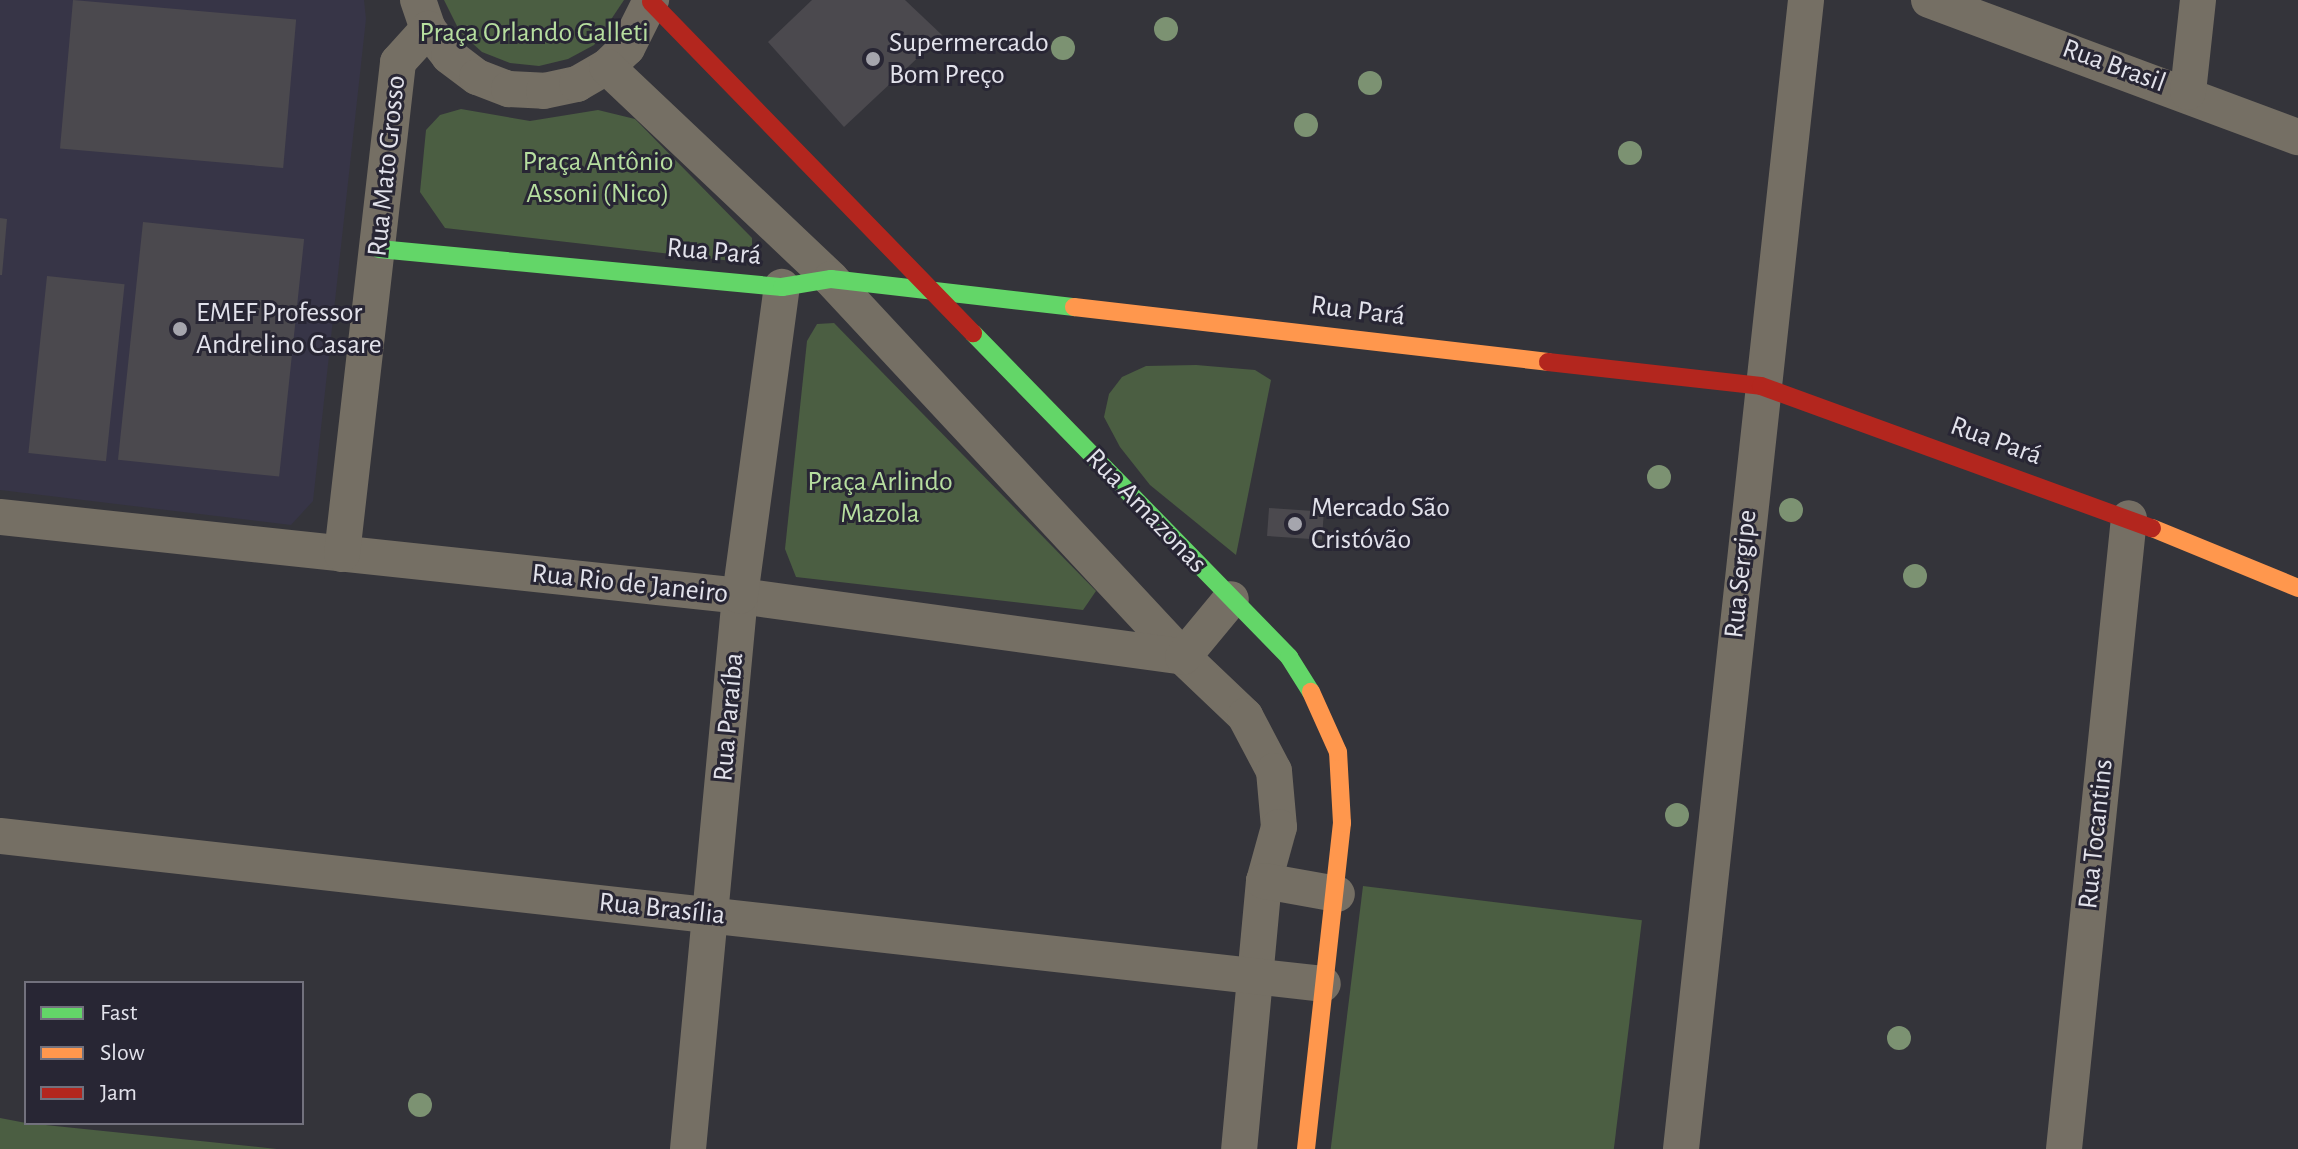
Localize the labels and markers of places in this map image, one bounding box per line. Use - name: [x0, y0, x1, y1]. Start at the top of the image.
- place label: Supermercado Bom Preço: [889, 26, 1049, 92]
- marker: Supermercado Bom Preço: [864, 50, 882, 68]
- place label: EMEF Professor Andrelino Casare: [196, 296, 382, 362]
- marker: EMEF Professor Andrelino Casare: [171, 320, 189, 338]
- place label: Mercado São Cristóvão: [1311, 491, 1450, 557]
- marker: Mercado São Cristóvão: [1286, 515, 1304, 533]

